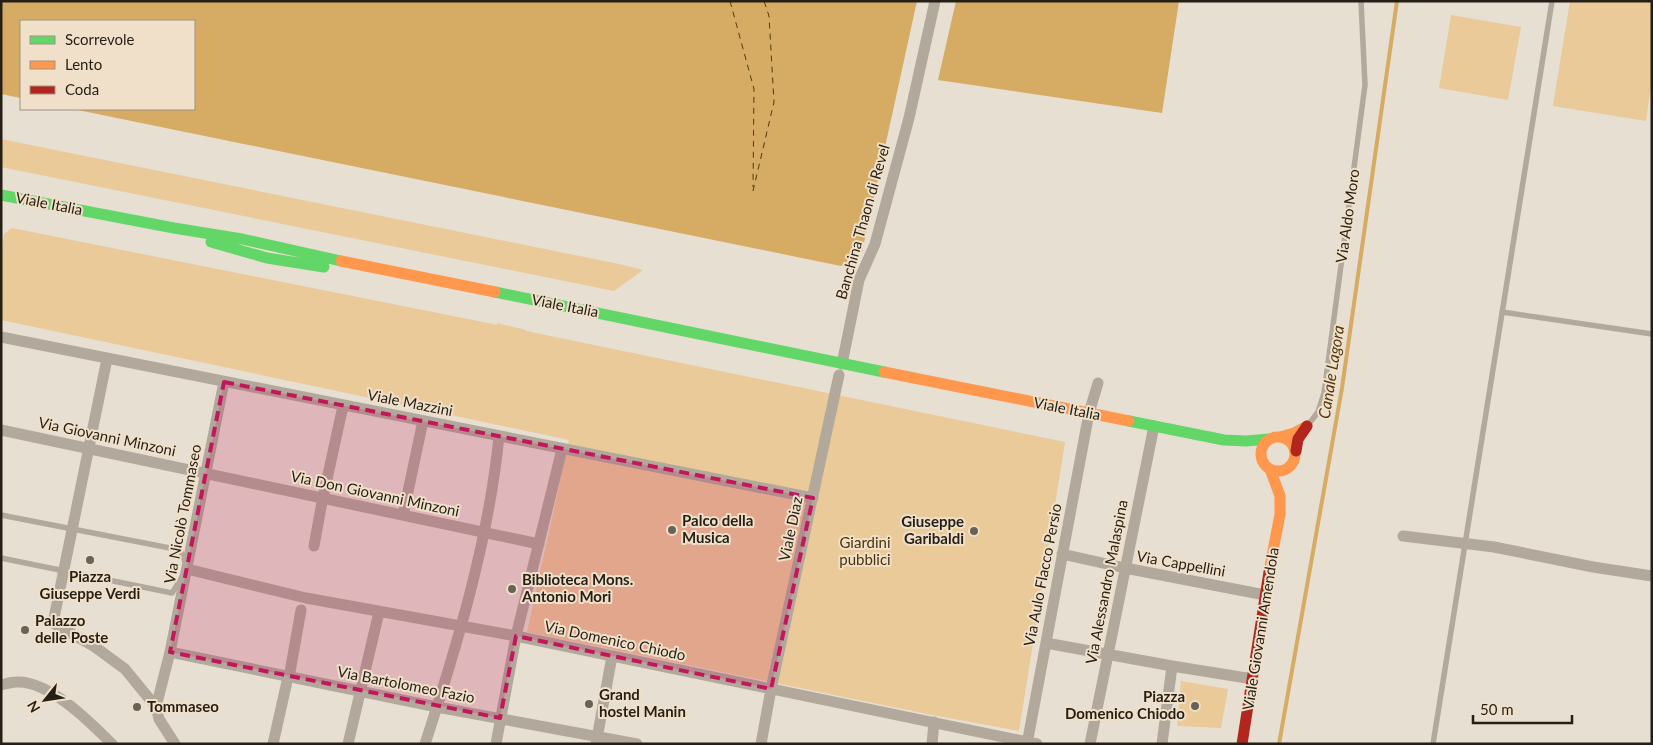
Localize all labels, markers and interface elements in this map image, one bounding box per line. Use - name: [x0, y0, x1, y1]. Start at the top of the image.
- legend: [20, 20, 195, 110]
- text: Scorrevole: [65, 30, 135, 48]
- text: Lento: [65, 55, 102, 73]
- text: Coda: [65, 80, 99, 98]
- street label: Banchina Thaon di Revel: [831, 142, 893, 301]
- street label: Via Aldo Moro: [1331, 168, 1363, 264]
- street label: Viale Italia: [14, 188, 84, 218]
- street label: Viale Italia: [530, 290, 600, 320]
- water label: Canale Lagora: [1314, 324, 1347, 420]
- street label: Viale Mazzini: [366, 385, 455, 419]
- street label: Viale Italia: [1032, 393, 1102, 423]
- street label: Via Giovanni Minzoni: [37, 413, 178, 459]
- street label: Via Nicolò Tommaseo: [160, 443, 204, 585]
- street label: Via Don Giovanni Minzoni: [289, 466, 461, 520]
- street label: Viale Diaz: [774, 495, 806, 563]
- street label: Via Alessandro Malaspina: [1081, 498, 1131, 666]
- street label: Via Aulo Flacco Persio: [1019, 502, 1065, 648]
- place label: Palco della Musica: [682, 511, 753, 546]
- place label: Giuseppe Garibaldi: [901, 512, 964, 547]
- marker: Palco della Musica: [666, 524, 678, 536]
- marker: Giuseppe Garibaldi: [968, 525, 980, 537]
- park label: Giardini pubblici: [839, 533, 891, 568]
- street label: Via Cappellini: [1135, 546, 1227, 580]
- street label: Viale Giovanni Amendola: [1238, 546, 1282, 712]
- marker: Piazza Giuseppe Verdi: [84, 554, 96, 566]
- place label: Piazza Giuseppe Verdi: [40, 567, 141, 602]
- place label: Biblioteca Mons. Antonio Mori: [521, 570, 633, 605]
- marker: Biblioteca Mons. Antonio Mori: [506, 583, 518, 595]
- place label: Palazzo delle Poste: [35, 611, 108, 646]
- street label: Via Domenico Chiodo: [543, 616, 687, 664]
- marker: Palazzo delle Poste: [19, 624, 31, 636]
- street label: Via Bartolomeo Fazio: [336, 662, 477, 706]
- north arrow: [20, 675, 70, 725]
- place label: Grand hostel Manin: [599, 685, 686, 720]
- place label: Piazza Domenico Chiodo: [1065, 687, 1185, 722]
- scale bar: [1473, 692, 1572, 724]
- place label: Tommaseo: [147, 697, 219, 715]
- text: N: [23, 698, 43, 716]
- marker: Grand hostel Manin: [583, 698, 595, 710]
- marker: Piazza Domenico Chiodo: [1189, 700, 1201, 712]
- text: 50 m: [1480, 700, 1514, 718]
- marker: Tommaseo: [131, 701, 143, 713]

